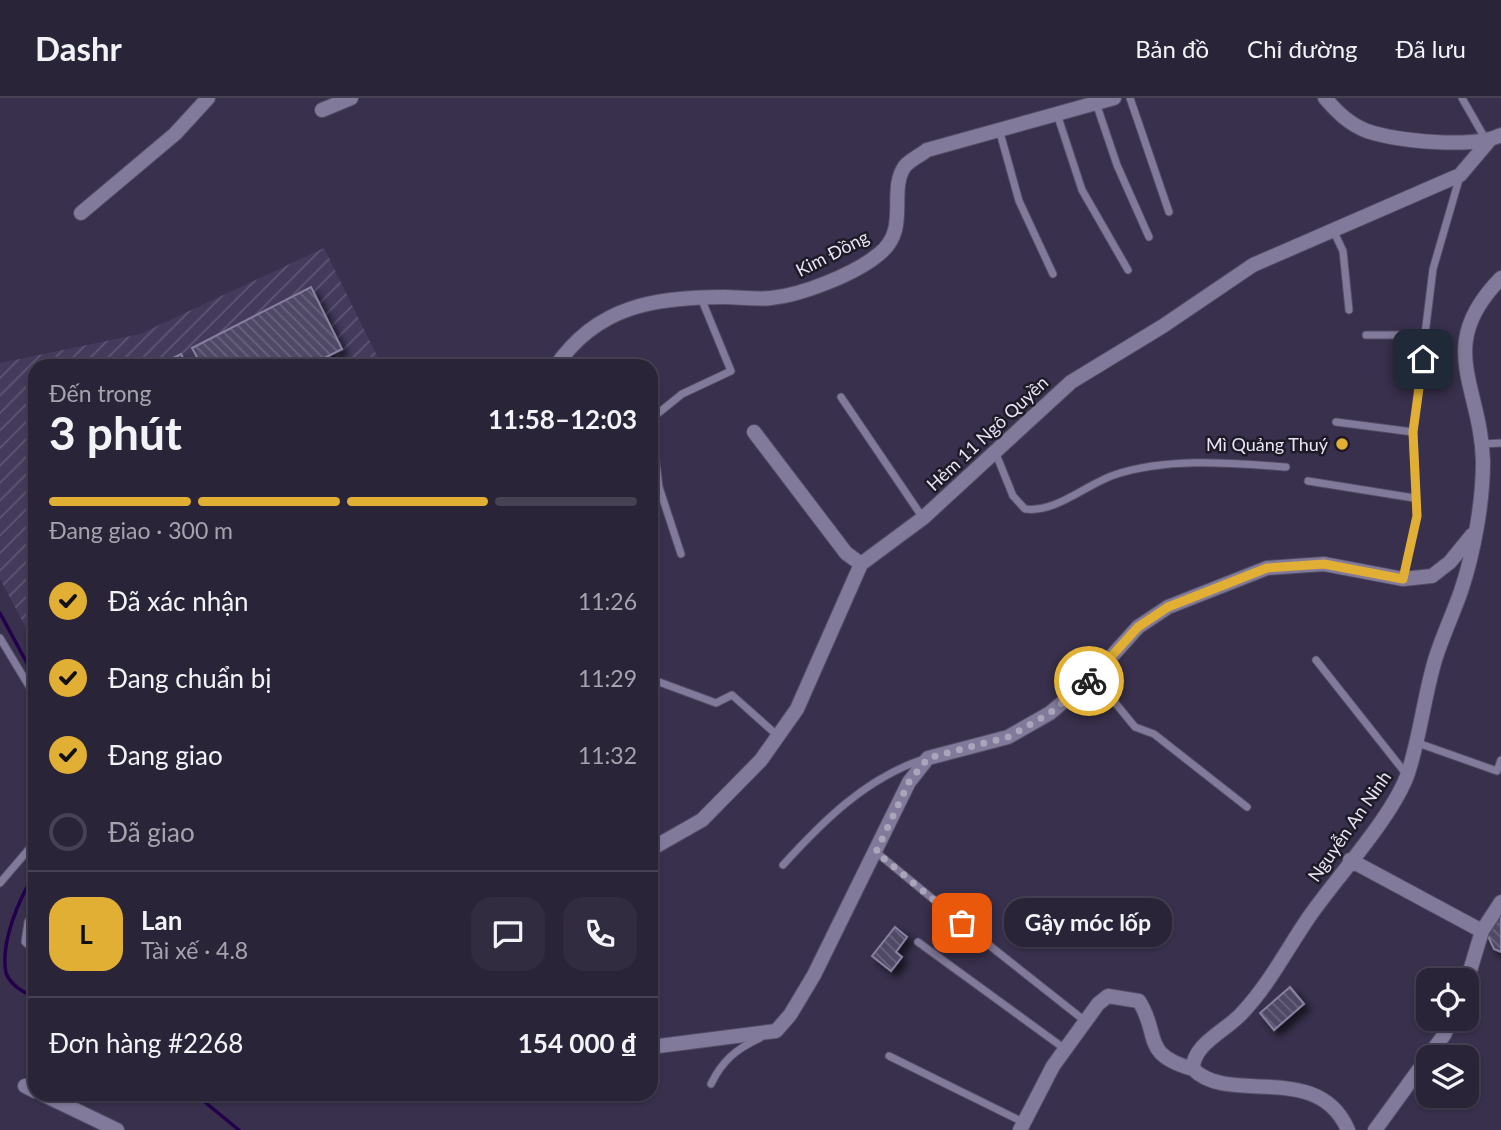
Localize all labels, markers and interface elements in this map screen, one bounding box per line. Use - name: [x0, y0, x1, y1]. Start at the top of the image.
- text: Dashr: [35, 28, 122, 68]
- text: Bản đồ: [1135, 34, 1209, 63]
- text: Chỉ đường: [1247, 34, 1358, 63]
- text: Đã lưu: [1396, 34, 1466, 63]
- street label: Kim Đồng: [792, 225, 872, 281]
- pin: [1393, 329, 1453, 389]
- icon: home: [1404, 340, 1442, 378]
- street label: Hẻm 11 Ngô Quyền: [922, 371, 1052, 495]
- text: Đến trong: [49, 379, 151, 407]
- text: 11:58–12:03: [488, 403, 637, 435]
- text: 3 phút: [49, 405, 182, 460]
- place label: Mì Quảng Thuý: [1206, 433, 1329, 455]
- marker: Mì Quảng Thuý: [1334, 436, 1350, 452]
- text: Đang giao · 300 m: [49, 516, 233, 544]
- icon: check: [49, 582, 87, 620]
- text: Đã xác nhận: [108, 585, 249, 617]
- text: 11:26: [578, 587, 637, 615]
- courier: [1054, 646, 1124, 716]
- icon: check: [49, 659, 87, 697]
- text: Đang chuẩn bị: [108, 662, 272, 694]
- icon: bike: [1070, 662, 1108, 700]
- text: 11:29: [578, 664, 637, 692]
- icon: check: [49, 736, 87, 774]
- text: Đang giao: [108, 739, 223, 771]
- text: 11:32: [578, 741, 637, 769]
- street label: Nguyễn An Ninh: [1303, 766, 1395, 886]
- text: Đã giao: [108, 816, 195, 848]
- pin: [932, 893, 992, 953]
- button: chat: [471, 897, 545, 971]
- button: phone: [563, 897, 637, 971]
- callout: Gậy móc lốp: [1004, 898, 1172, 948]
- text: Lan: [141, 904, 182, 936]
- icon: bag: [943, 904, 981, 942]
- text: Gậy móc lốp: [1025, 908, 1151, 936]
- text: L: [79, 918, 93, 950]
- text: Tài xế · 4.8: [141, 936, 248, 964]
- map controls: [1416, 968, 1479, 1108]
- button: locate: [1416, 968, 1479, 1031]
- text: Đơn hàng #2268: [49, 1027, 243, 1059]
- text: 154 000 ₫: [518, 1027, 637, 1059]
- button: layers: [1416, 1045, 1479, 1108]

